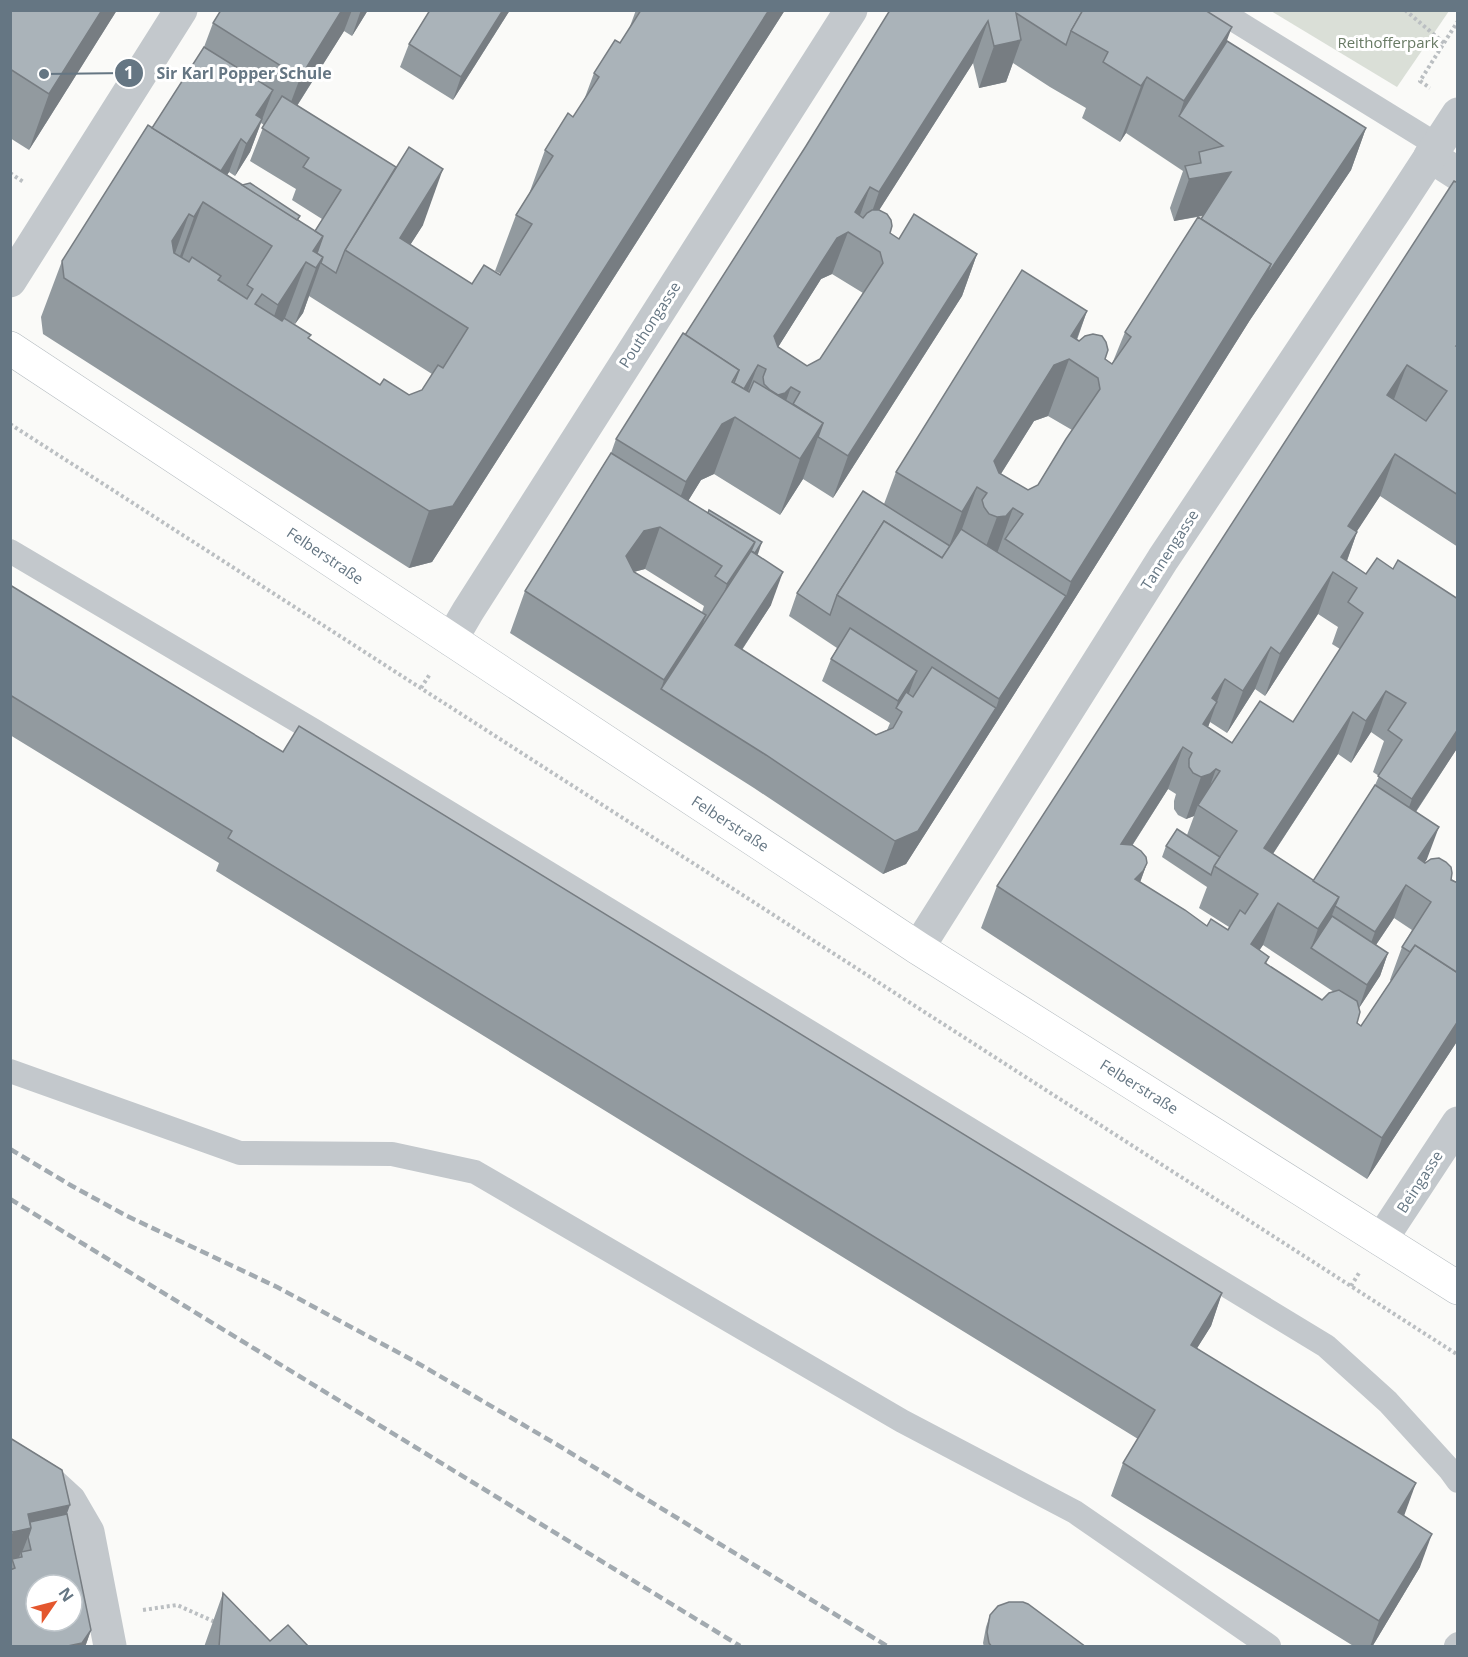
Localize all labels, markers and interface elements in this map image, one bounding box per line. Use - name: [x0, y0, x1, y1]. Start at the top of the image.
- park label: Reithofferpark: [1337, 32, 1439, 52]
- callout: Sir Karl Popper Schule: [114, 56, 344, 90]
- text: 1: [124, 60, 134, 84]
- text: Sir Karl Popper Schule: [156, 62, 332, 84]
- street label: Pouthongasse: [614, 277, 685, 372]
- street label: Tannengasse: [1136, 506, 1203, 593]
- street label: Felberstraße: [283, 522, 368, 588]
- street label: Felberstraße: [688, 791, 773, 856]
- street label: Felberstraße: [1097, 1054, 1182, 1118]
- street label: Beingasse: [1392, 1147, 1447, 1216]
- north arrow: [24, 1573, 84, 1633]
- text: N: [54, 1583, 79, 1606]

